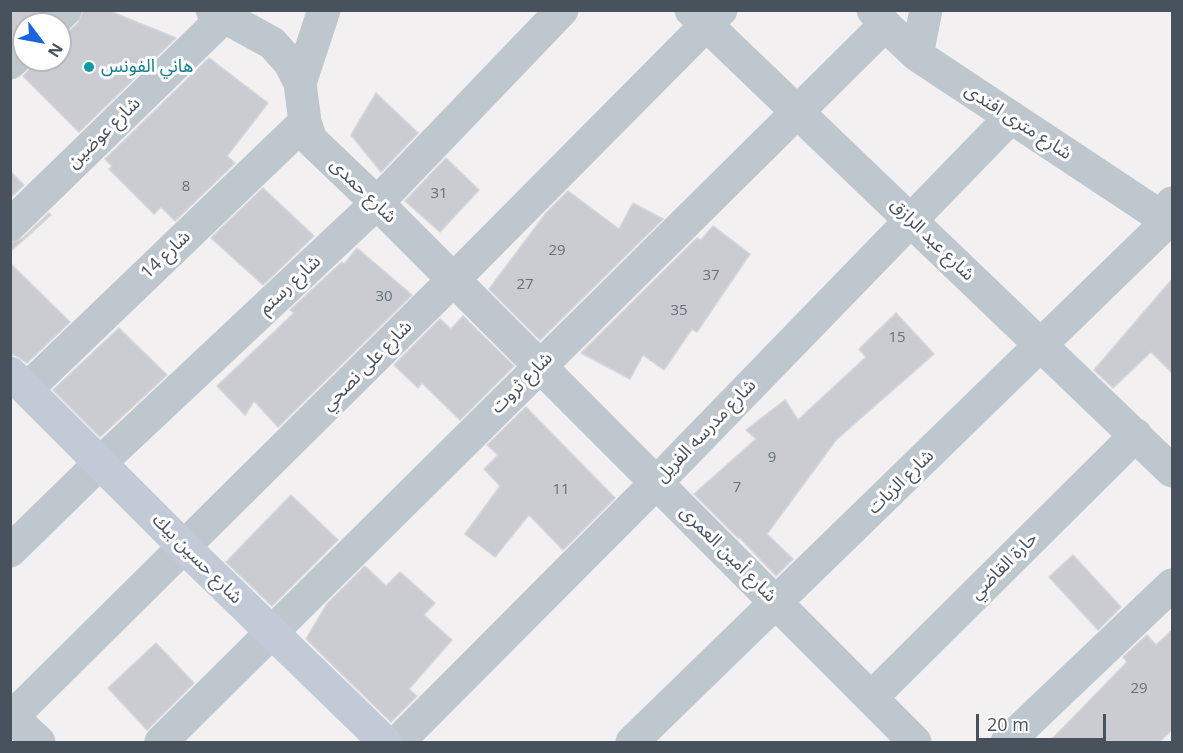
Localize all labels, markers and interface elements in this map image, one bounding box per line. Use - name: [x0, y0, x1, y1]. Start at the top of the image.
- north arrow: [12, 12, 72, 72]
- text: N: [43, 39, 68, 62]
- place label: هاني الفونس: [101, 56, 193, 78]
- marker: هاني الفونس: [82, 60, 96, 74]
- street label: شارع مترى افندى: [960, 79, 1076, 165]
- street label: شارع عوضين: [63, 93, 145, 173]
- street label: شارع حمدى: [325, 154, 401, 228]
- house number: 8: [182, 178, 190, 196]
- house number: 31: [430, 185, 448, 203]
- street label: شارع عبد الرازق: [885, 194, 979, 286]
- street label: شارع 14: [137, 226, 195, 284]
- house number: 29: [548, 242, 566, 260]
- street label: شارع رستم: [255, 251, 325, 319]
- house number: 37: [702, 267, 720, 285]
- house number: 27: [516, 276, 534, 294]
- house number: 30: [375, 288, 393, 306]
- house number: 35: [670, 302, 688, 320]
- street label: شارع على نصحي: [317, 316, 417, 416]
- house number: 15: [888, 329, 906, 347]
- street label: شارع ثروت: [487, 348, 557, 418]
- street label: شارع مدرسه الفريل: [651, 375, 761, 487]
- street label: شارع الزيات: [863, 445, 939, 519]
- house number: 9: [768, 449, 776, 467]
- house number: 7: [733, 479, 741, 497]
- house number: 11: [552, 481, 570, 499]
- street label: شارع أمين العمرى: [675, 501, 781, 607]
- street label: شارع حسين بيك: [148, 510, 246, 608]
- street label: حارة القاضي: [966, 528, 1042, 604]
- house number: 29: [1130, 680, 1148, 698]
- scale bar: [979, 702, 1110, 740]
- text: 20 m: [987, 712, 1029, 736]

